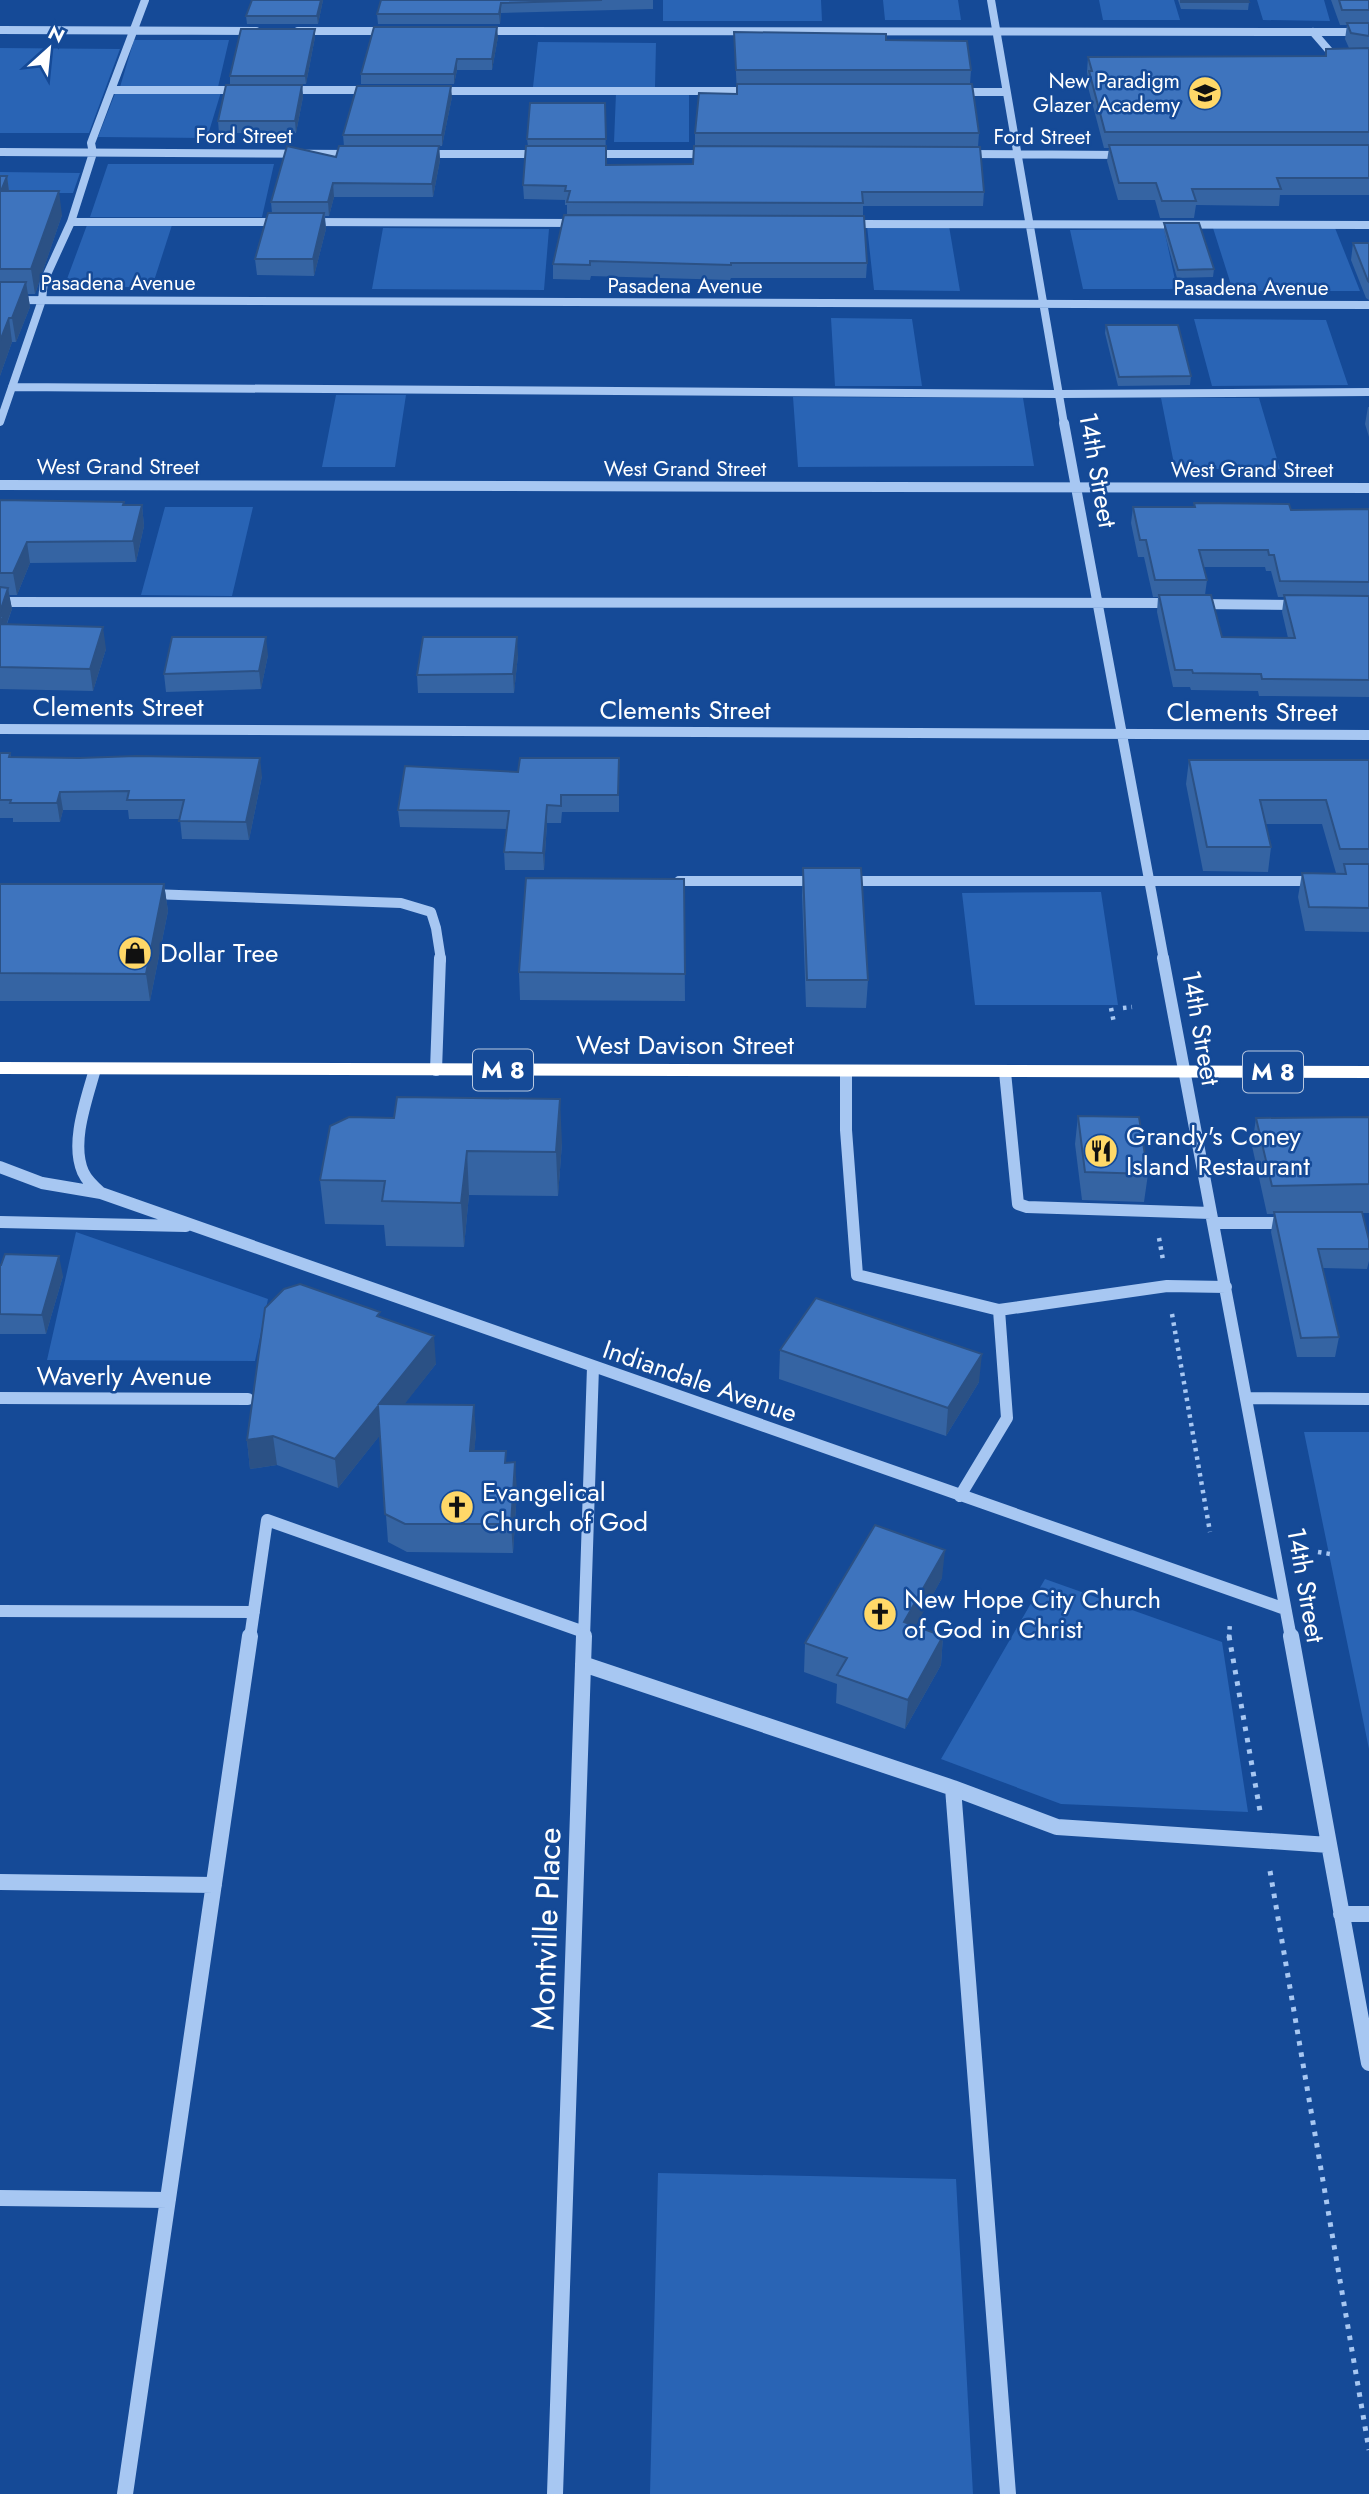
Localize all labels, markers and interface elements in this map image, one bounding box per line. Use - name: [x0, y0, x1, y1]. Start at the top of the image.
- north arrow: [14, 14, 84, 84]
- text: N: [44, 19, 69, 50]
- place label: New Paradigm Glazer Academy: [1033, 66, 1181, 120]
- school or university icon: New Paradigm Glazer Academy: [1186, 74, 1224, 112]
- street label: Ford Street: [196, 121, 292, 151]
- street label: Ford Street: [994, 122, 1090, 152]
- street label: Pasadena Avenue: [40, 268, 196, 298]
- street label: Pasadena Avenue: [607, 271, 763, 301]
- street label: Pasadena Avenue: [1173, 273, 1329, 303]
- street label: 14th Street: [1069, 409, 1127, 531]
- street label: West Grand Street: [37, 452, 199, 482]
- street label: West Grand Street: [604, 454, 766, 484]
- street label: West Grand Street: [1171, 455, 1333, 485]
- street label: Clements Street: [32, 688, 204, 726]
- street label: Clements Street: [599, 691, 771, 729]
- street label: Clements Street: [1166, 693, 1338, 731]
- shop icon: Dollar Tree: [116, 934, 154, 972]
- place label: Dollar Tree: [160, 934, 278, 972]
- street label: 14th Street: [1172, 967, 1230, 1089]
- street label: West Davison Street: [576, 1026, 795, 1064]
- road number: M 8: [473, 1050, 533, 1090]
- road number: M 8: [1243, 1052, 1303, 1092]
- place label: Grandy's Coney Island Restaurant: [1126, 1117, 1311, 1185]
- restaurant icon: Grandy's Coney Island Restaurant: [1082, 1132, 1120, 1170]
- street label: Indiandale Avenue: [598, 1330, 802, 1432]
- street label: Waverly Avenue: [36, 1357, 212, 1395]
- place label: Evangelical Church of God: [482, 1473, 648, 1541]
- church icon: Evangelical Church of God: [438, 1488, 476, 1526]
- street label: 14th Street: [1277, 1524, 1335, 1646]
- place label: New Hope City Church of God in Christ: [904, 1580, 1161, 1648]
- church icon: New Hope City Church of God in Christ: [861, 1595, 899, 1633]
- street label: Montville Place: [519, 1827, 573, 2031]

